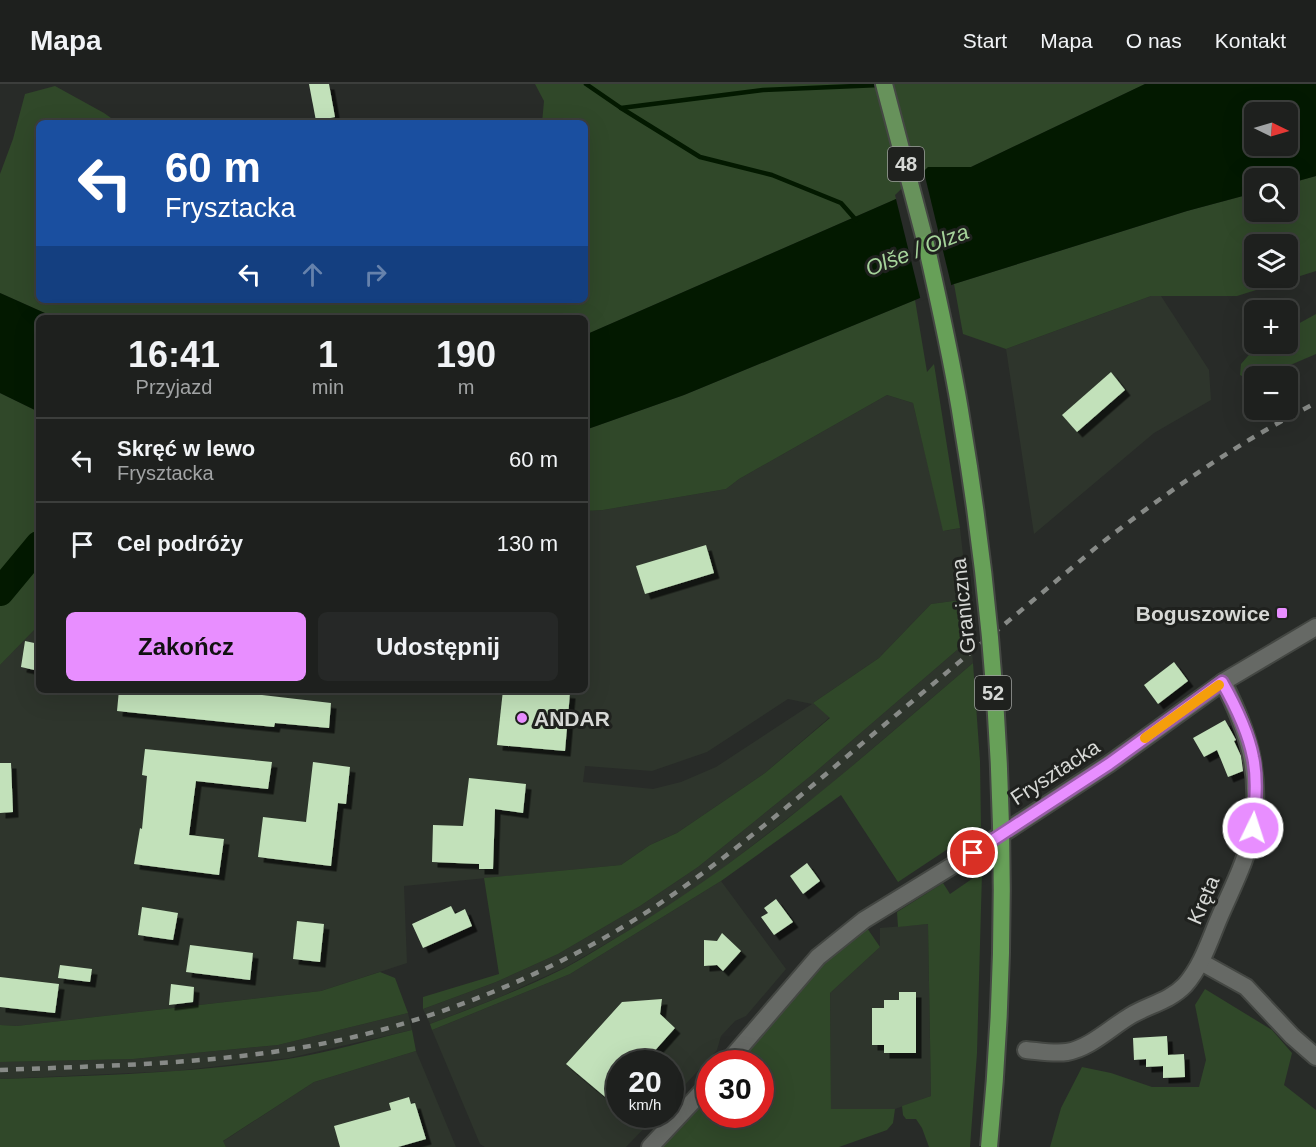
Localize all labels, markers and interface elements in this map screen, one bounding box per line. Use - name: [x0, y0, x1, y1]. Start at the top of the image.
- text: Mapa: [30, 25, 102, 56]
- text: Start: [963, 29, 1007, 52]
- text: Mapa: [1040, 29, 1093, 52]
- text: O nas: [1126, 29, 1182, 52]
- text: Kontakt: [1215, 29, 1286, 52]
- north arrow: [1244, 102, 1298, 156]
- map controls: [1244, 102, 1298, 420]
- icon: left: [66, 144, 144, 222]
- text: 60 m: [165, 144, 261, 191]
- road number: 48: [888, 147, 924, 181]
- button: search: [1244, 168, 1298, 222]
- text: Frysztacka: [165, 193, 296, 223]
- water label: Olše / Olza: [862, 219, 972, 281]
- button: layers: [1244, 234, 1298, 288]
- icon: left: [233, 258, 266, 291]
- icon: ahead: [296, 258, 329, 291]
- icon: right: [359, 258, 392, 291]
- button: +: [1244, 300, 1298, 354]
- text: 16:41: [128, 334, 220, 375]
- text: 1: [318, 334, 338, 375]
- text: 190: [436, 334, 496, 375]
- button: −: [1244, 366, 1298, 420]
- text: Przyjazd: [136, 376, 212, 398]
- text: min: [312, 376, 344, 398]
- text: m: [458, 376, 474, 398]
- text: Skręć w lewo: [117, 436, 255, 461]
- icon: left: [66, 444, 99, 477]
- text: 60 m: [509, 447, 558, 472]
- text: Frysztacka: [117, 462, 214, 484]
- icon: arrive: [66, 528, 99, 561]
- text: Cel podróży: [117, 531, 243, 556]
- text: 130 m: [497, 531, 558, 556]
- street label: Graniczna: [947, 557, 979, 655]
- place label: Boguszowice: [1136, 602, 1270, 625]
- marker: Boguszowice: [1275, 606, 1289, 620]
- button: Zakończ: [66, 612, 306, 681]
- button: Udostępnij: [318, 612, 558, 681]
- road number: 52: [975, 676, 1011, 710]
- place label: ANDAR: [534, 707, 610, 730]
- marker: ANDAR: [515, 711, 529, 725]
- street label: Frysztacka: [1006, 735, 1104, 809]
- position arrow: [1221, 796, 1285, 860]
- pin: [947, 827, 998, 878]
- icon: arrive: [956, 836, 989, 869]
- street label: Kręta: [1183, 872, 1224, 928]
- speed limit sign: 30: [696, 1050, 774, 1128]
- text: 20: [628, 1065, 662, 1098]
- text: km/h: [629, 1096, 661, 1113]

